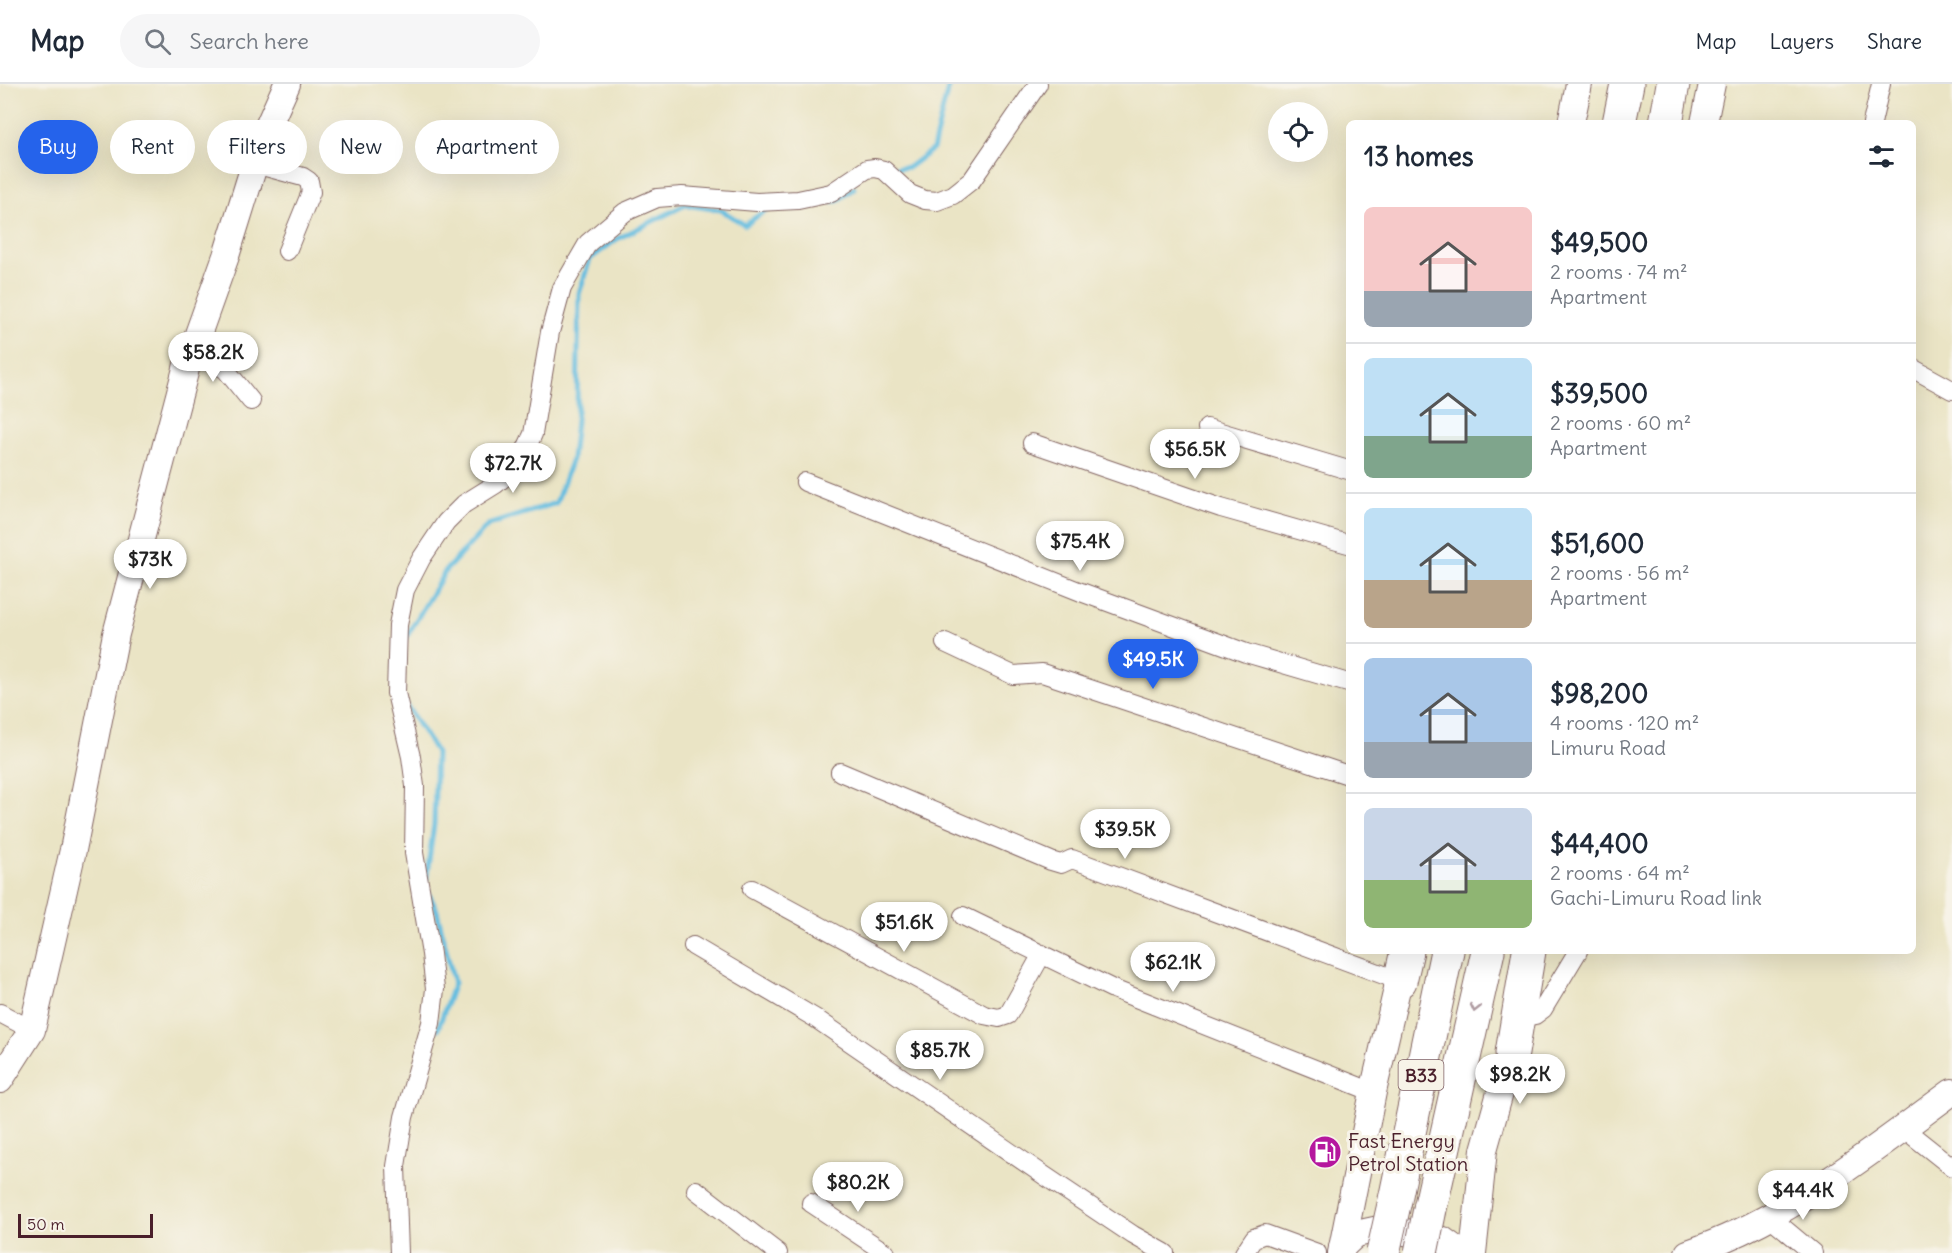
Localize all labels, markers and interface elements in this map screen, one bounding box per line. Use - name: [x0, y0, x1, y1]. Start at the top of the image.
- search box: [120, 14, 540, 68]
- text: Map: [30, 23, 84, 59]
- icon: search: [141, 25, 174, 58]
- text: Search here: [189, 27, 309, 55]
- text: Map: [1696, 28, 1736, 55]
- text: Layers: [1769, 28, 1834, 55]
- text: Share: [1867, 28, 1922, 55]
- map controls: [1268, 102, 1328, 162]
- button: locate: [1268, 102, 1328, 162]
- chip: Buy: [18, 120, 98, 174]
- chip: Rent: [110, 120, 195, 174]
- chip: Filters: [207, 120, 307, 174]
- chip: New: [319, 120, 403, 174]
- chip: Apartment: [415, 120, 559, 174]
- text: 13 homes: [1364, 140, 1474, 173]
- icon: filters: [1865, 140, 1898, 173]
- text: $49,500: [1550, 226, 1648, 259]
- icon: home: [1412, 231, 1484, 303]
- text: 2 rooms · 74 m²: [1550, 259, 1687, 284]
- text: Apartment: [1550, 284, 1647, 309]
- pin: $58.2K: [164, 332, 262, 383]
- text: $58.2K: [182, 339, 244, 364]
- text: $39,500: [1550, 377, 1648, 410]
- icon: home: [1412, 382, 1484, 454]
- text: 2 rooms · 60 m²: [1550, 410, 1691, 435]
- pin: $56.5K: [1146, 429, 1244, 480]
- text: Apartment: [1550, 435, 1647, 460]
- text: $56.5K: [1164, 436, 1226, 461]
- pin: $72.7K: [464, 443, 562, 494]
- text: $72.7K: [484, 450, 542, 475]
- pin: $75.4K: [1031, 521, 1129, 572]
- text: $51,600: [1550, 527, 1644, 560]
- text: $75.4K: [1050, 528, 1110, 553]
- icon: home: [1412, 532, 1484, 604]
- pin: $73K: [114, 539, 186, 590]
- text: $73K: [128, 546, 172, 571]
- text: 2 rooms · 56 m²: [1550, 560, 1690, 585]
- text: Apartment: [1550, 585, 1647, 610]
- pin: $49.5K: [1104, 639, 1202, 690]
- text: $49.5K: [1122, 646, 1184, 671]
- text: $98,200: [1550, 677, 1648, 710]
- icon: home: [1412, 682, 1484, 754]
- text: 4 rooms · 120 m²: [1550, 710, 1699, 735]
- text: Limuru Road: [1550, 735, 1666, 760]
- pin: $39.5K: [1076, 809, 1174, 860]
- text: $39.5K: [1094, 816, 1156, 841]
- text: $44,400: [1550, 827, 1649, 860]
- icon: home: [1412, 832, 1484, 904]
- text: 2 rooms · 64 m²: [1550, 860, 1690, 885]
- text: Gachi-Limuru Road link: [1550, 885, 1762, 910]
- pin: $51.6K: [855, 902, 953, 953]
- text: $51.6K: [875, 909, 933, 934]
- pin: $62.1K: [1124, 942, 1222, 993]
- text: $62.1K: [1144, 949, 1202, 974]
- one-way arrow: [1469, 1003, 1482, 1013]
- pin: $85.7K: [891, 1030, 989, 1081]
- text: $85.7K: [910, 1037, 970, 1062]
- pin: $98.2K: [1471, 1054, 1569, 1105]
- road number: B33: [1398, 1060, 1444, 1090]
- text: $98.2K: [1489, 1061, 1551, 1086]
- place label: Fast Energy Petrol Station: [1348, 1128, 1468, 1176]
- fuel station icon: Fast Energy Petrol Station: [1307, 1134, 1343, 1170]
- pin: $80.2K: [809, 1162, 907, 1213]
- text: $80.2K: [826, 1169, 890, 1194]
- pin: $44.4K: [1754, 1170, 1852, 1221]
- text: $44.4K: [1772, 1177, 1834, 1202]
- scale bar: [18, 1211, 153, 1238]
- text: 50 m: [27, 1214, 65, 1234]

